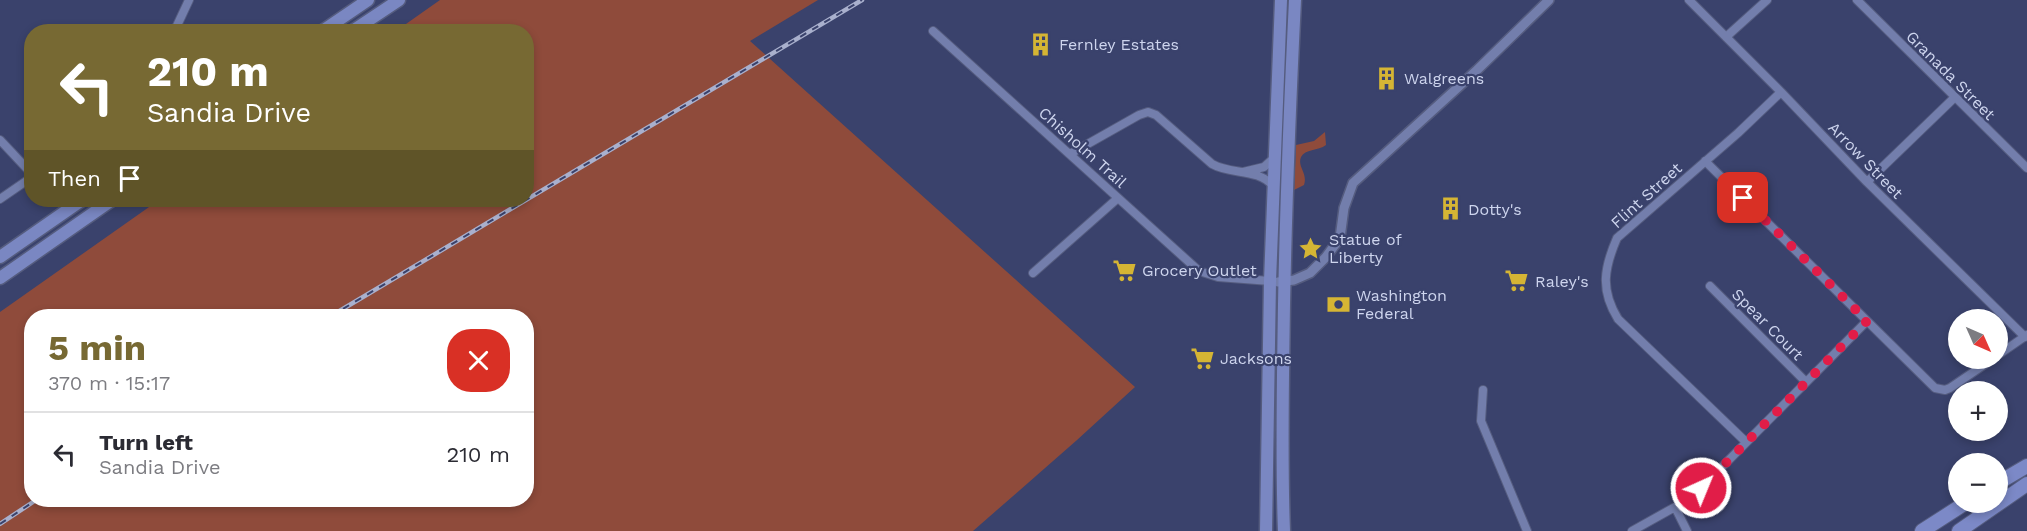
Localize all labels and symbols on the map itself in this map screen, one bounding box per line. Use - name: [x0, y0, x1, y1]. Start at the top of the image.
- street label: Granada Street: [1902, 27, 1999, 124]
- building icon: Fernley Estates: [1028, 31, 1054, 57]
- place label: Fernley Estates: [1059, 35, 1179, 54]
- building icon: Walgreens: [1373, 65, 1399, 91]
- place label: Walgreens: [1404, 69, 1484, 88]
- street label: Chisholm Trail: [1035, 103, 1130, 192]
- street label: Arrow Street: [1824, 118, 1907, 203]
- street label: Flint Street: [1607, 158, 1686, 232]
- pin: [1717, 172, 1768, 223]
- building icon: Dotty's: [1437, 196, 1463, 222]
- place label: Dotty's: [1468, 200, 1522, 219]
- place label: Statue of Liberty: [1329, 230, 1402, 267]
- place icon: Statue of Liberty: [1298, 235, 1324, 261]
- supermarket icon: Grocery Outlet: [1111, 257, 1137, 283]
- place label: Grocery Outlet: [1142, 261, 1257, 280]
- supermarket icon: Raley's: [1504, 268, 1530, 294]
- place label: Raley's: [1535, 272, 1589, 291]
- street label: Spear Court: [1728, 285, 1808, 364]
- place label: Washington Federal: [1356, 286, 1447, 323]
- bank icon: Washington Federal: [1325, 291, 1351, 317]
- north arrow: [1948, 309, 2008, 369]
- supermarket icon: Jacksons: [1189, 345, 1215, 371]
- place label: Jacksons: [1220, 349, 1292, 368]
- position arrow: [1669, 456, 1733, 520]

